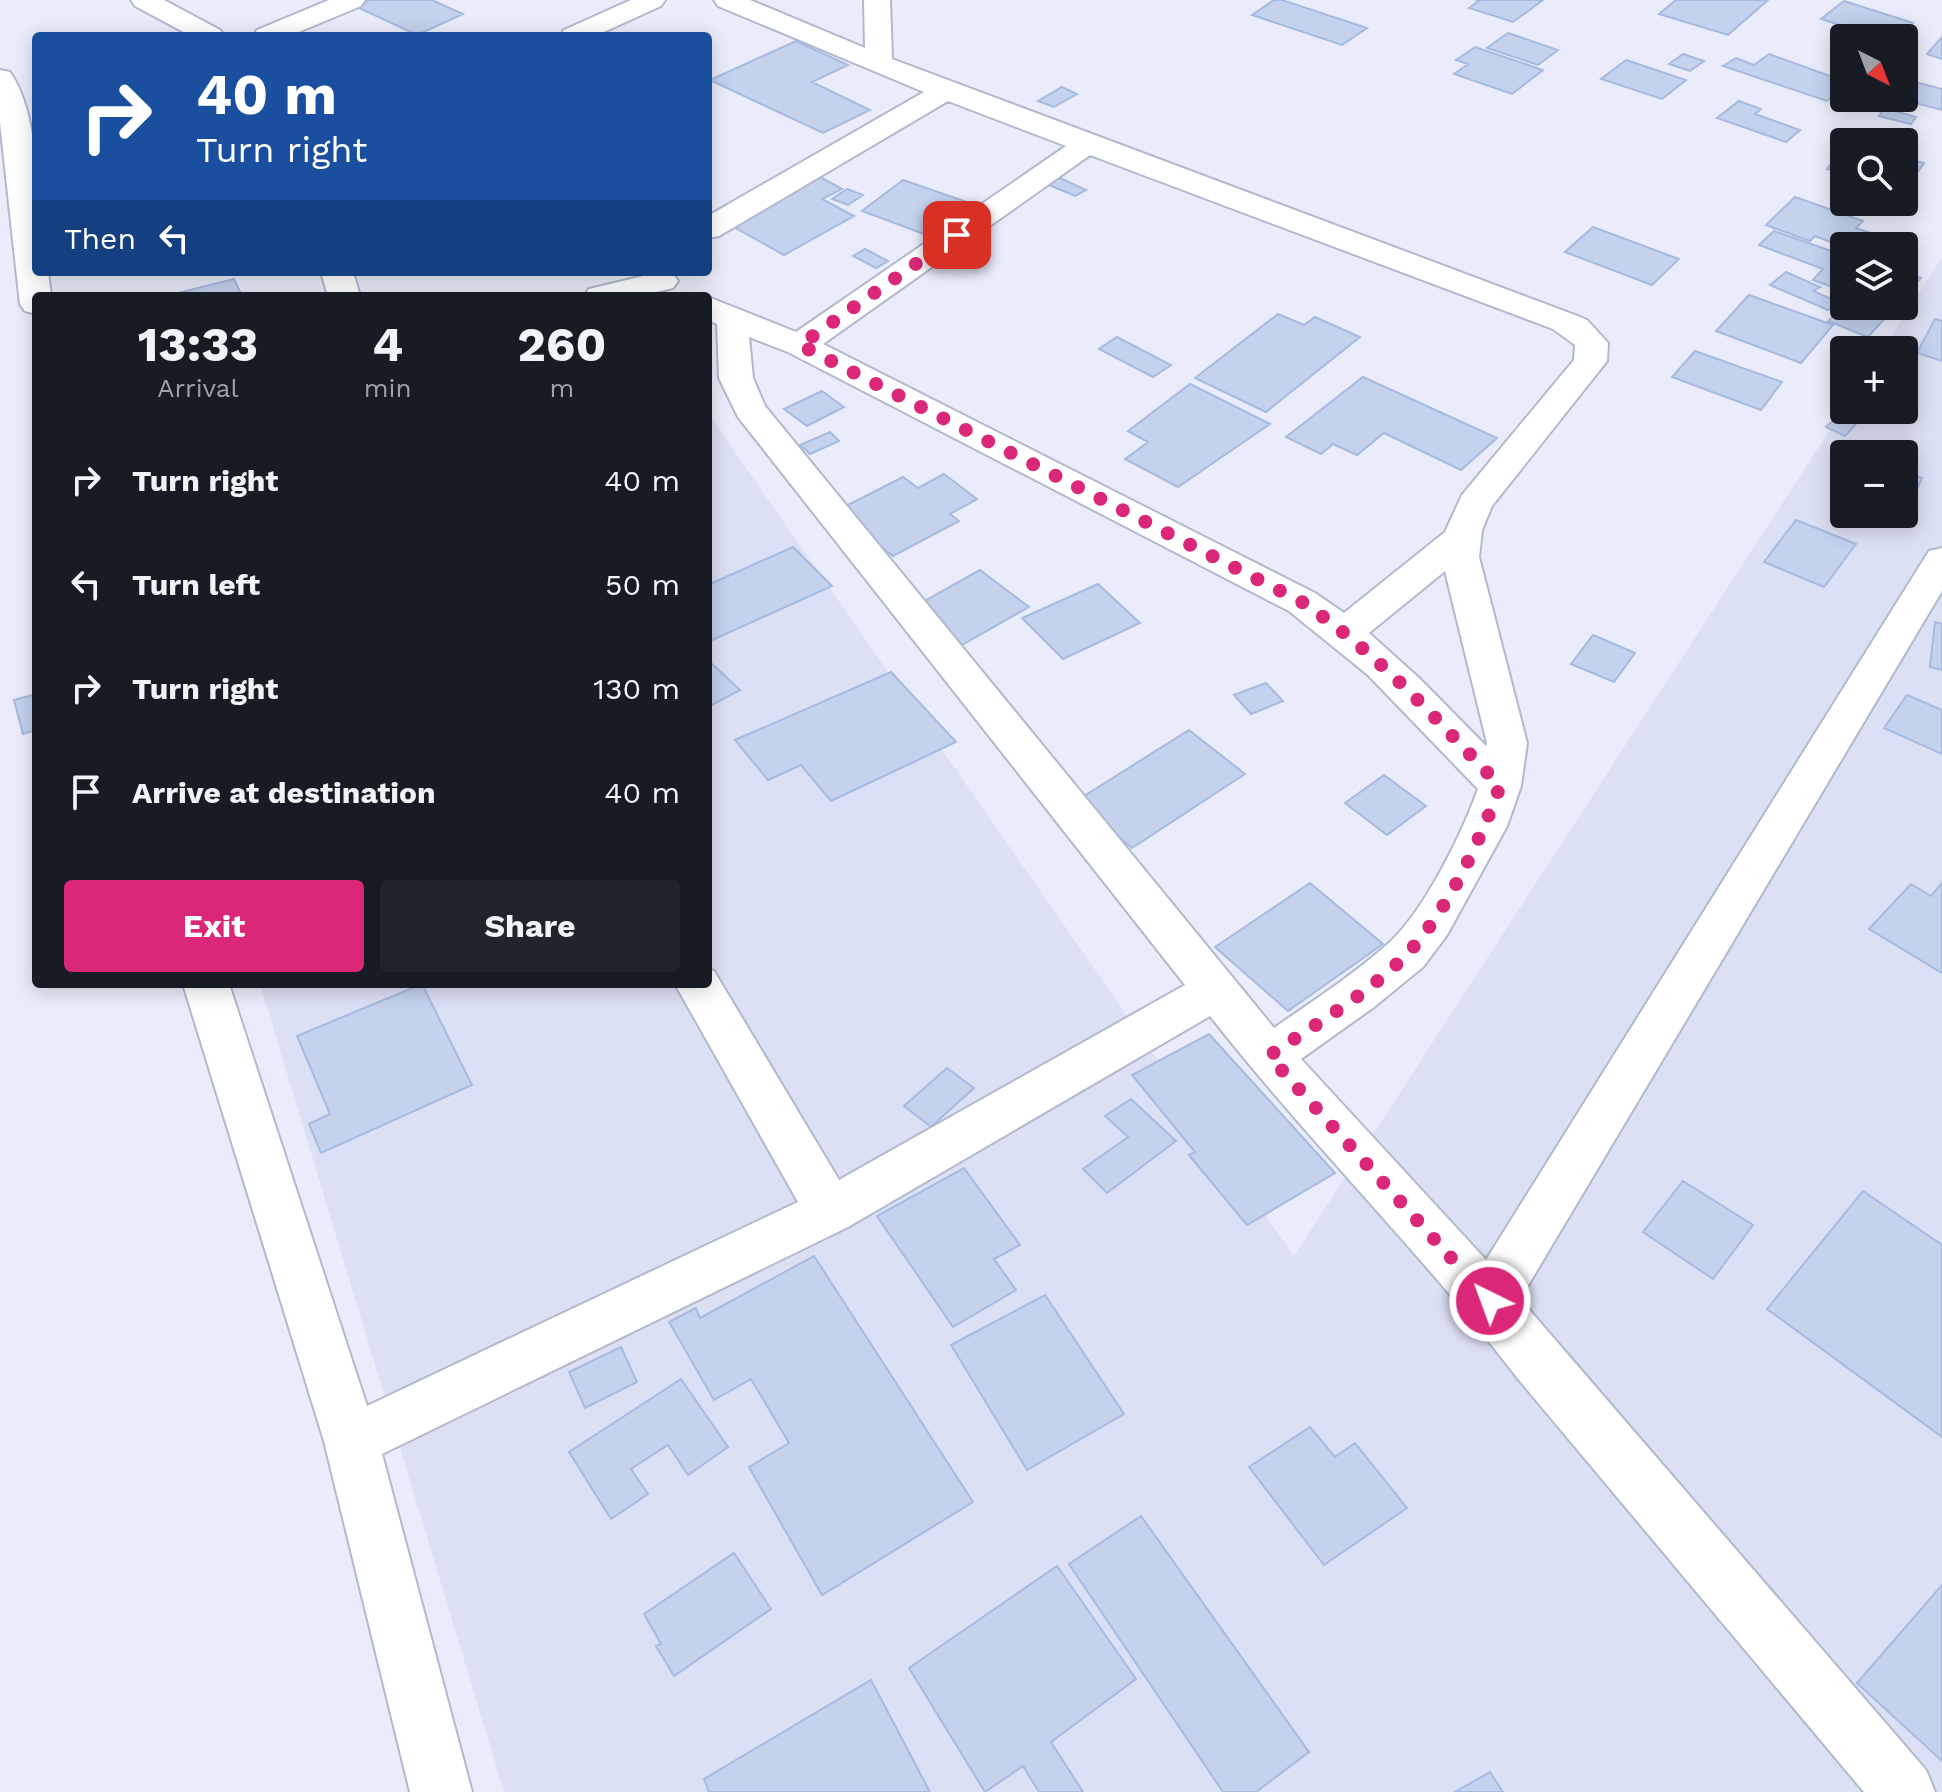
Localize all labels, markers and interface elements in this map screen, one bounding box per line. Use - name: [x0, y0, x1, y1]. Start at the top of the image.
- north arrow: [1830, 24, 1918, 112]
- map controls: [1830, 24, 1918, 528]
- text: 40 m: [196, 62, 337, 128]
- icon: right: [64, 64, 168, 168]
- button: search: [1830, 128, 1918, 216]
- text: Turn right: [196, 129, 367, 171]
- pin: [923, 201, 991, 269]
- icon: arrive: [935, 213, 979, 257]
- icon: left: [152, 216, 196, 260]
- text: Then: [64, 221, 136, 256]
- button: layers: [1830, 232, 1918, 320]
- text: 13:33: [138, 316, 258, 373]
- text: 4: [372, 316, 403, 373]
- text: 260: [517, 316, 606, 373]
- button: +: [1830, 336, 1918, 424]
- text: Arrival: [157, 373, 238, 403]
- text: min: [364, 373, 412, 403]
- text: m: [549, 373, 574, 403]
- button: −: [1830, 440, 1918, 528]
- icon: right: [64, 458, 108, 502]
- text: Turn right: [132, 463, 278, 498]
- text: 40 m: [604, 463, 680, 498]
- icon: left: [64, 562, 108, 606]
- text: Turn left: [132, 567, 260, 602]
- text: 50 m: [605, 567, 680, 602]
- icon: right: [64, 666, 108, 710]
- text: Turn right: [132, 671, 278, 706]
- text: 130 m: [593, 671, 680, 706]
- icon: arrive: [64, 770, 108, 814]
- text: Arrive at destination: [132, 775, 436, 810]
- text: 40 m: [604, 775, 680, 810]
- button: Exit: [64, 880, 364, 972]
- button: Share: [380, 880, 680, 972]
- position arrow: [1448, 1259, 1532, 1343]

